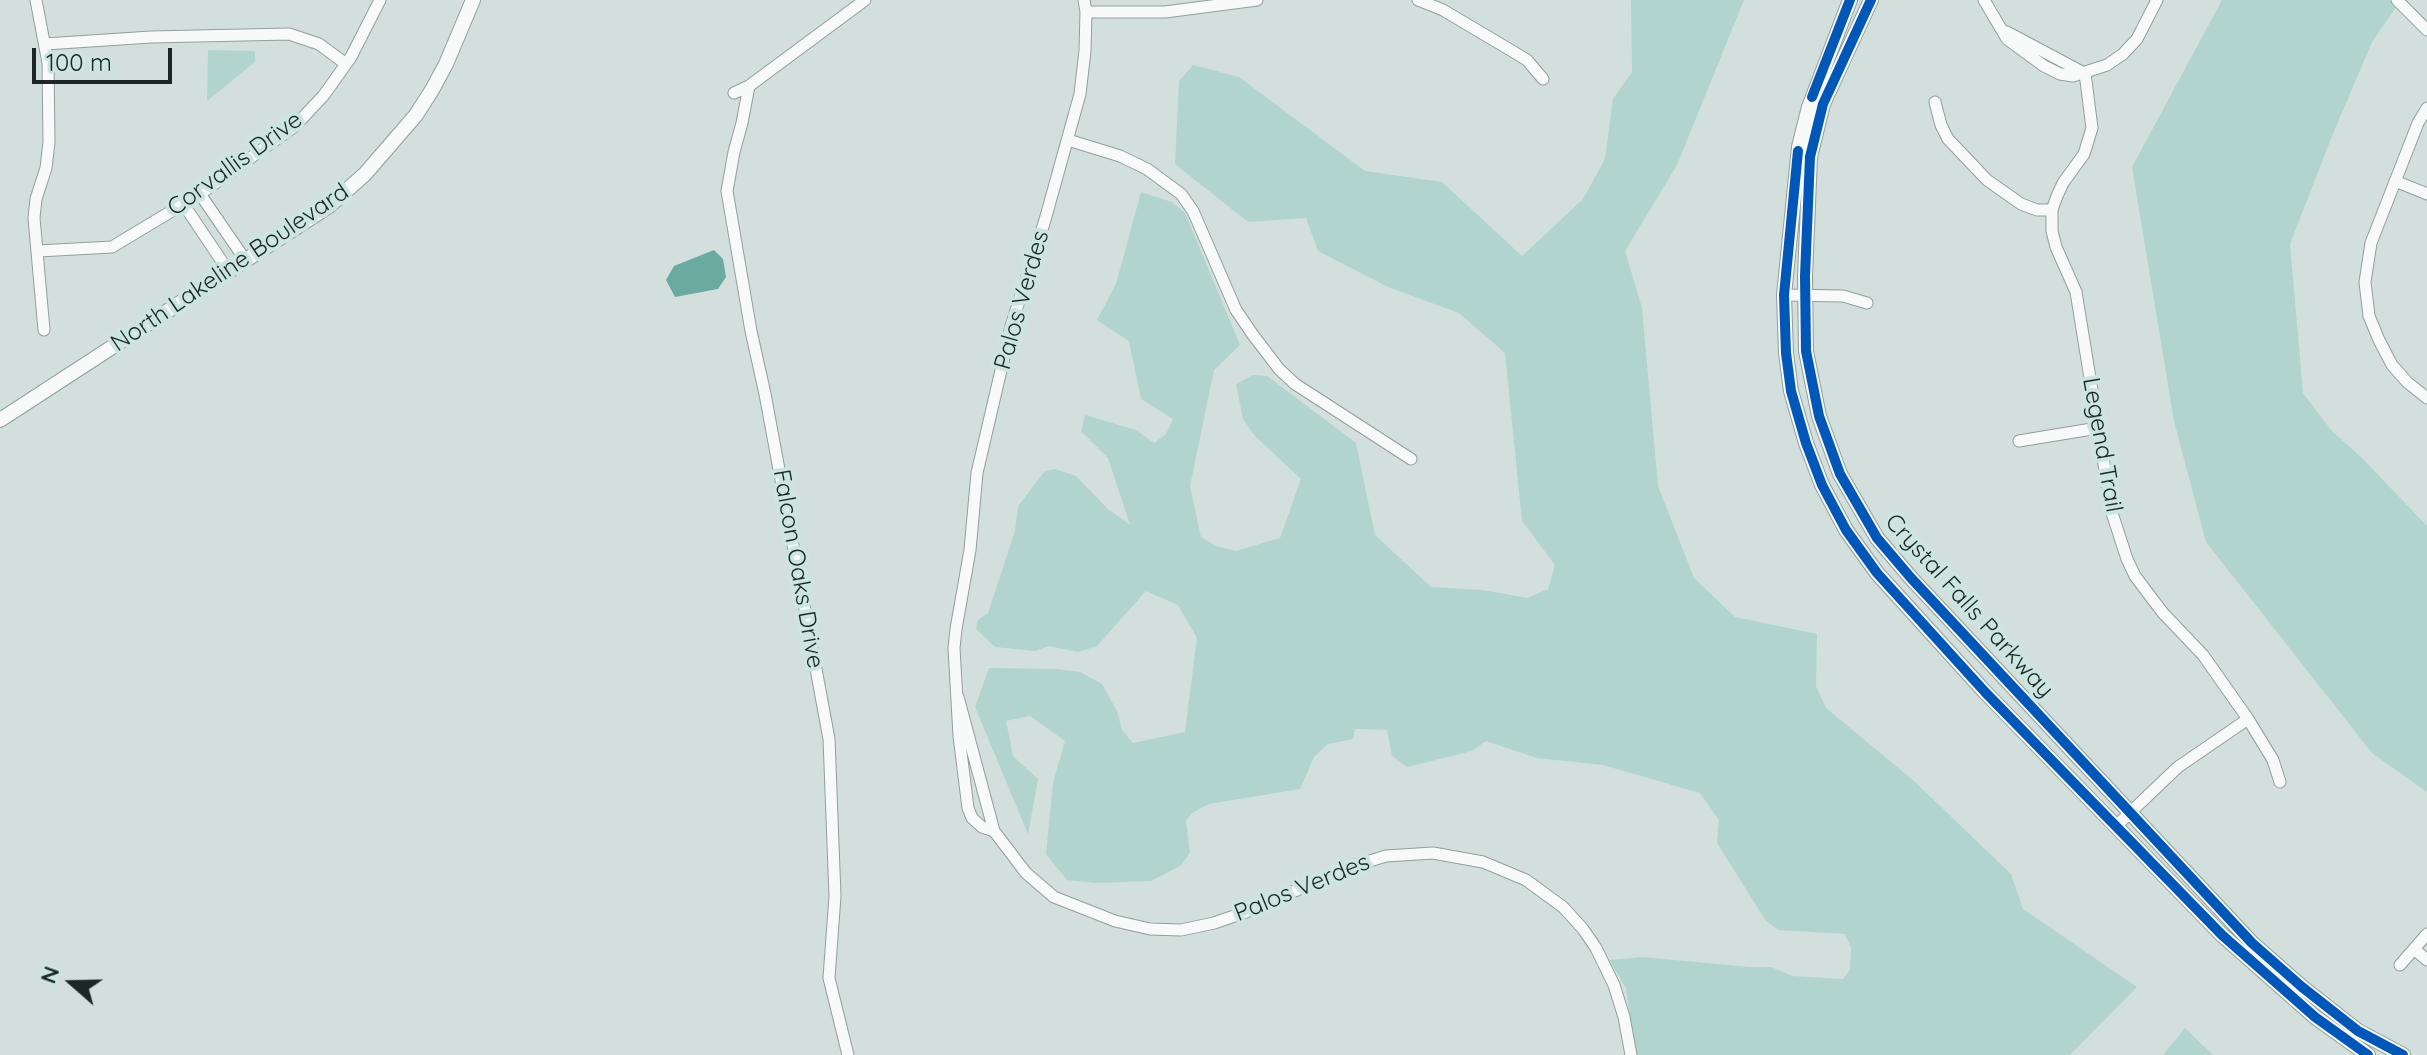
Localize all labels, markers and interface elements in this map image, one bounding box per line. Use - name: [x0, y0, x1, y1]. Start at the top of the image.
- scale bar: [36, 32, 176, 82]
- text: 100 m: [46, 47, 112, 77]
- street label: Corvallis Drive: [162, 105, 308, 223]
- street label: North Lakeline Boulevard: [106, 178, 354, 358]
- street label: Palos Verdes: [988, 227, 1056, 373]
- street label: Legend Trail: [2076, 375, 2128, 515]
- street label: Falcon Oaks Drive: [766, 467, 830, 671]
- street label: Crystal Falls Parkway: [1879, 508, 2059, 704]
- street label: Palos Verdes: [1230, 848, 1374, 928]
- north arrow: [32, 943, 112, 1023]
- text: N: [34, 962, 65, 987]

